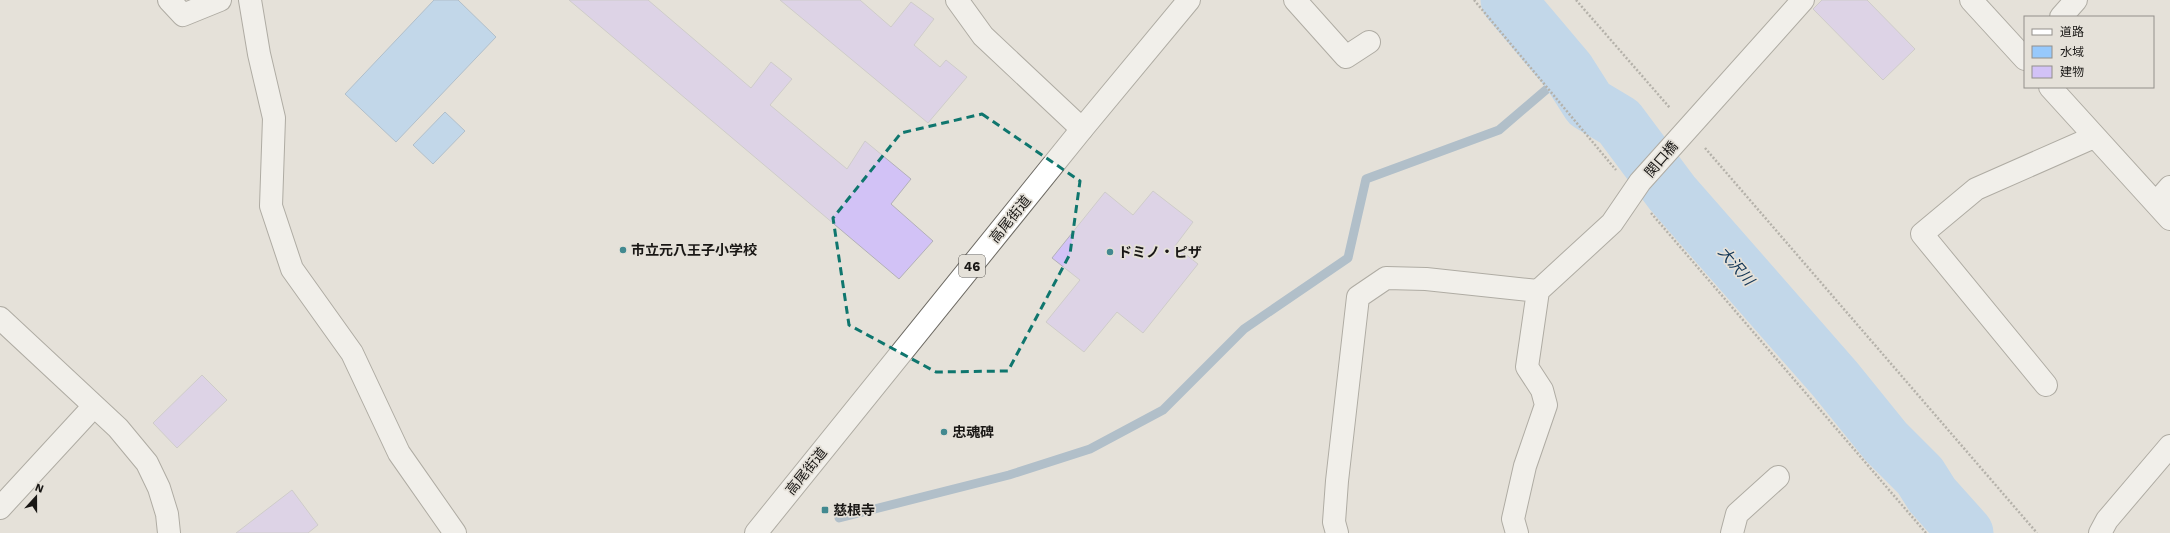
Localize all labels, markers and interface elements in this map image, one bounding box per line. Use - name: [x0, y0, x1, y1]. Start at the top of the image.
- legend: [2024, 16, 2154, 88]
- text: 道路: [2060, 25, 2084, 39]
- text: 水域: [2060, 45, 2084, 59]
- text: 建物: [2060, 65, 2084, 79]
- street label: 関口橋: [1641, 138, 1681, 180]
- street label: 高尾街道: [986, 192, 1034, 246]
- place label: 市立元八王子小学校: [631, 242, 757, 258]
- water label: 大沢川: [1714, 243, 1759, 290]
- place label: ドミノ・ピザ: [1118, 244, 1202, 260]
- marker: 市立元八王子小学校: [618, 245, 628, 255]
- marker: ドミノ・ピザ: [1105, 247, 1115, 257]
- road number: 46: [959, 255, 985, 277]
- place label: 忠魂碑: [952, 424, 994, 440]
- marker: 忠魂碑: [939, 427, 949, 437]
- street label: 高尾街道: [782, 444, 830, 498]
- north arrow: [16, 477, 56, 517]
- text: N: [33, 481, 46, 496]
- place label: 慈根寺: [833, 502, 875, 518]
- marker: 慈根寺: [820, 505, 830, 515]

